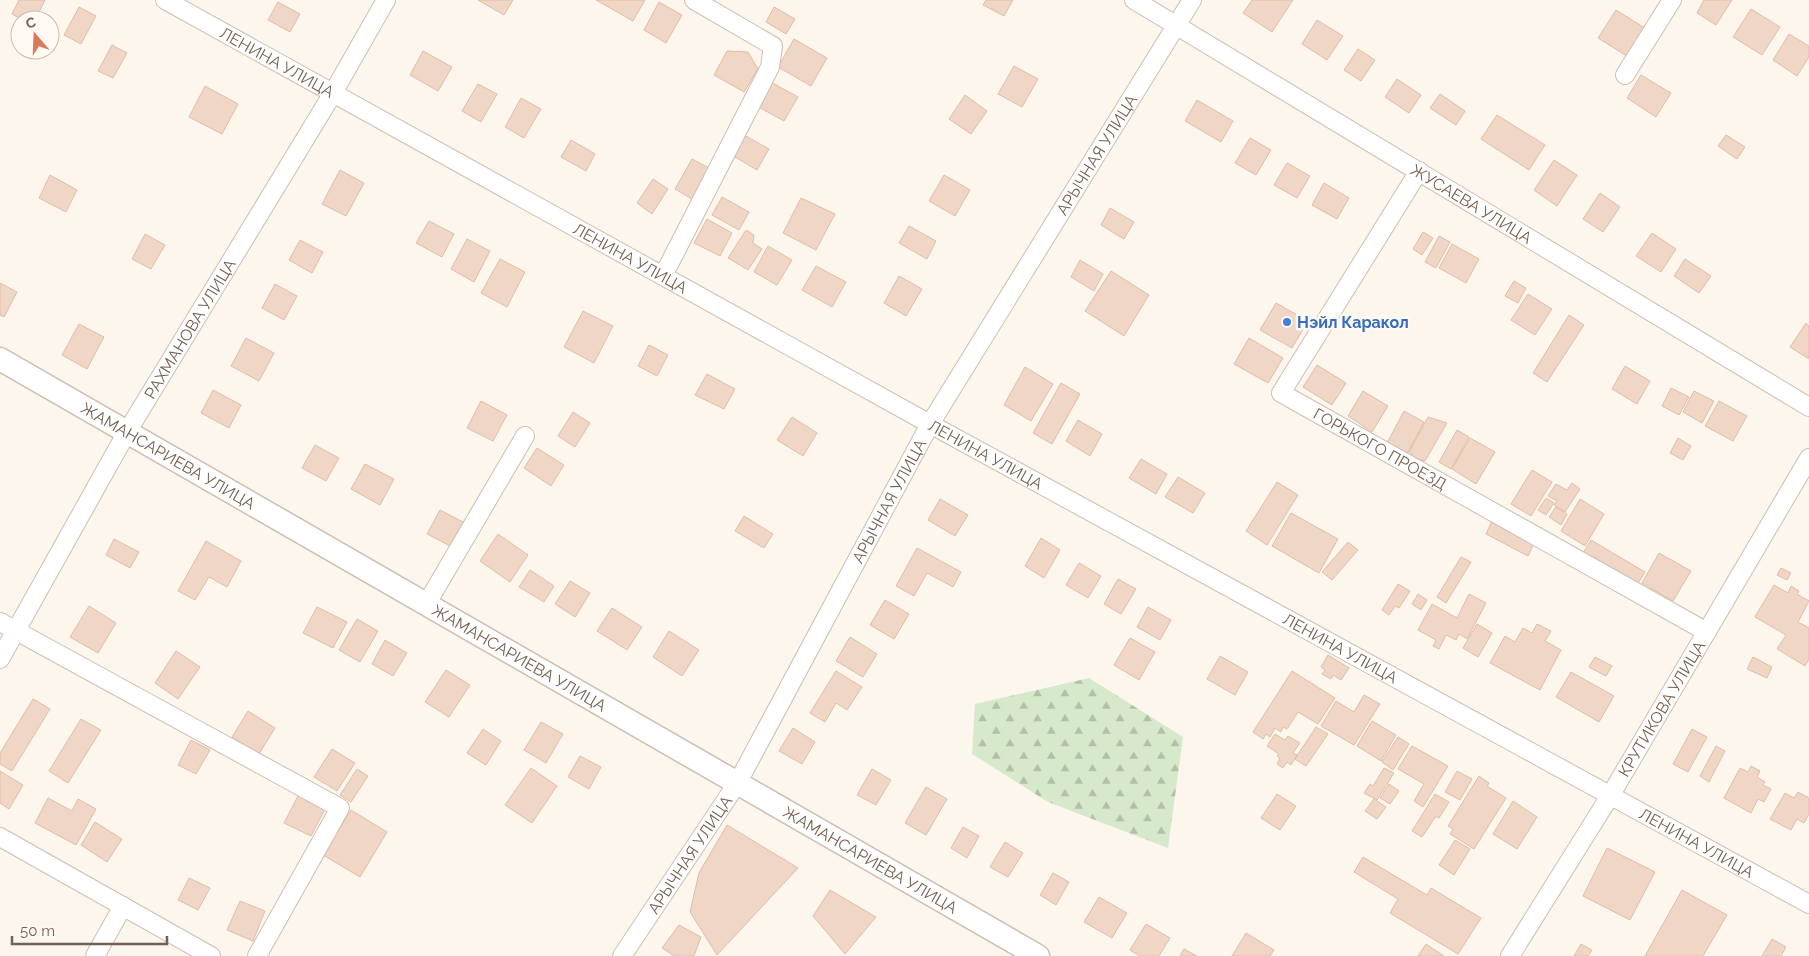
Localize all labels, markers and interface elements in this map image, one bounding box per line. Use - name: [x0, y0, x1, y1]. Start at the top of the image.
- north arrow: [10, 10, 60, 60]
- text: С: [24, 13, 38, 32]
- street label: ЛЕНИНА УЛИЦА: [216, 23, 337, 102]
- street label: АРЫЧНАЯ УЛИЦА: [1053, 91, 1141, 219]
- street label: ЖУСАЕВА УЛИЦА: [1407, 160, 1535, 248]
- street label: ЛЕНИНА УЛИЦА: [570, 219, 691, 298]
- street label: РАХМАНОВА УЛИЦА: [141, 256, 240, 402]
- place label: Нэйл Каракол: [1297, 313, 1409, 332]
- marker: Нэйл Каракол: [1281, 316, 1293, 328]
- street label: ЖАМАНСАРИЕВА УЛИЦА: [77, 399, 259, 514]
- street label: ГОРЬКОГО ПРОЕЗД: [1310, 404, 1450, 494]
- street label: ЛЕНИНА УЛИЦА: [925, 416, 1046, 494]
- street label: АРЫЧНАЯ УЛИЦА: [848, 436, 930, 566]
- street label: ЖАМАНСАРИЕВА УЛИЦА: [428, 601, 610, 716]
- street label: ЛЕНИНА УЛИЦА: [1279, 609, 1401, 687]
- street label: КРУТИКОВА УЛИЦА: [1614, 637, 1709, 780]
- street label: АРЫЧНАЯ УЛИЦА: [644, 792, 736, 917]
- street label: ЖАМАНСАРИЕВА УЛИЦА: [780, 802, 961, 918]
- street label: ЛЕНИНА УЛИЦА: [1636, 804, 1757, 882]
- scale bar: [12, 914, 168, 946]
- text: 50 m: [20, 922, 55, 940]

